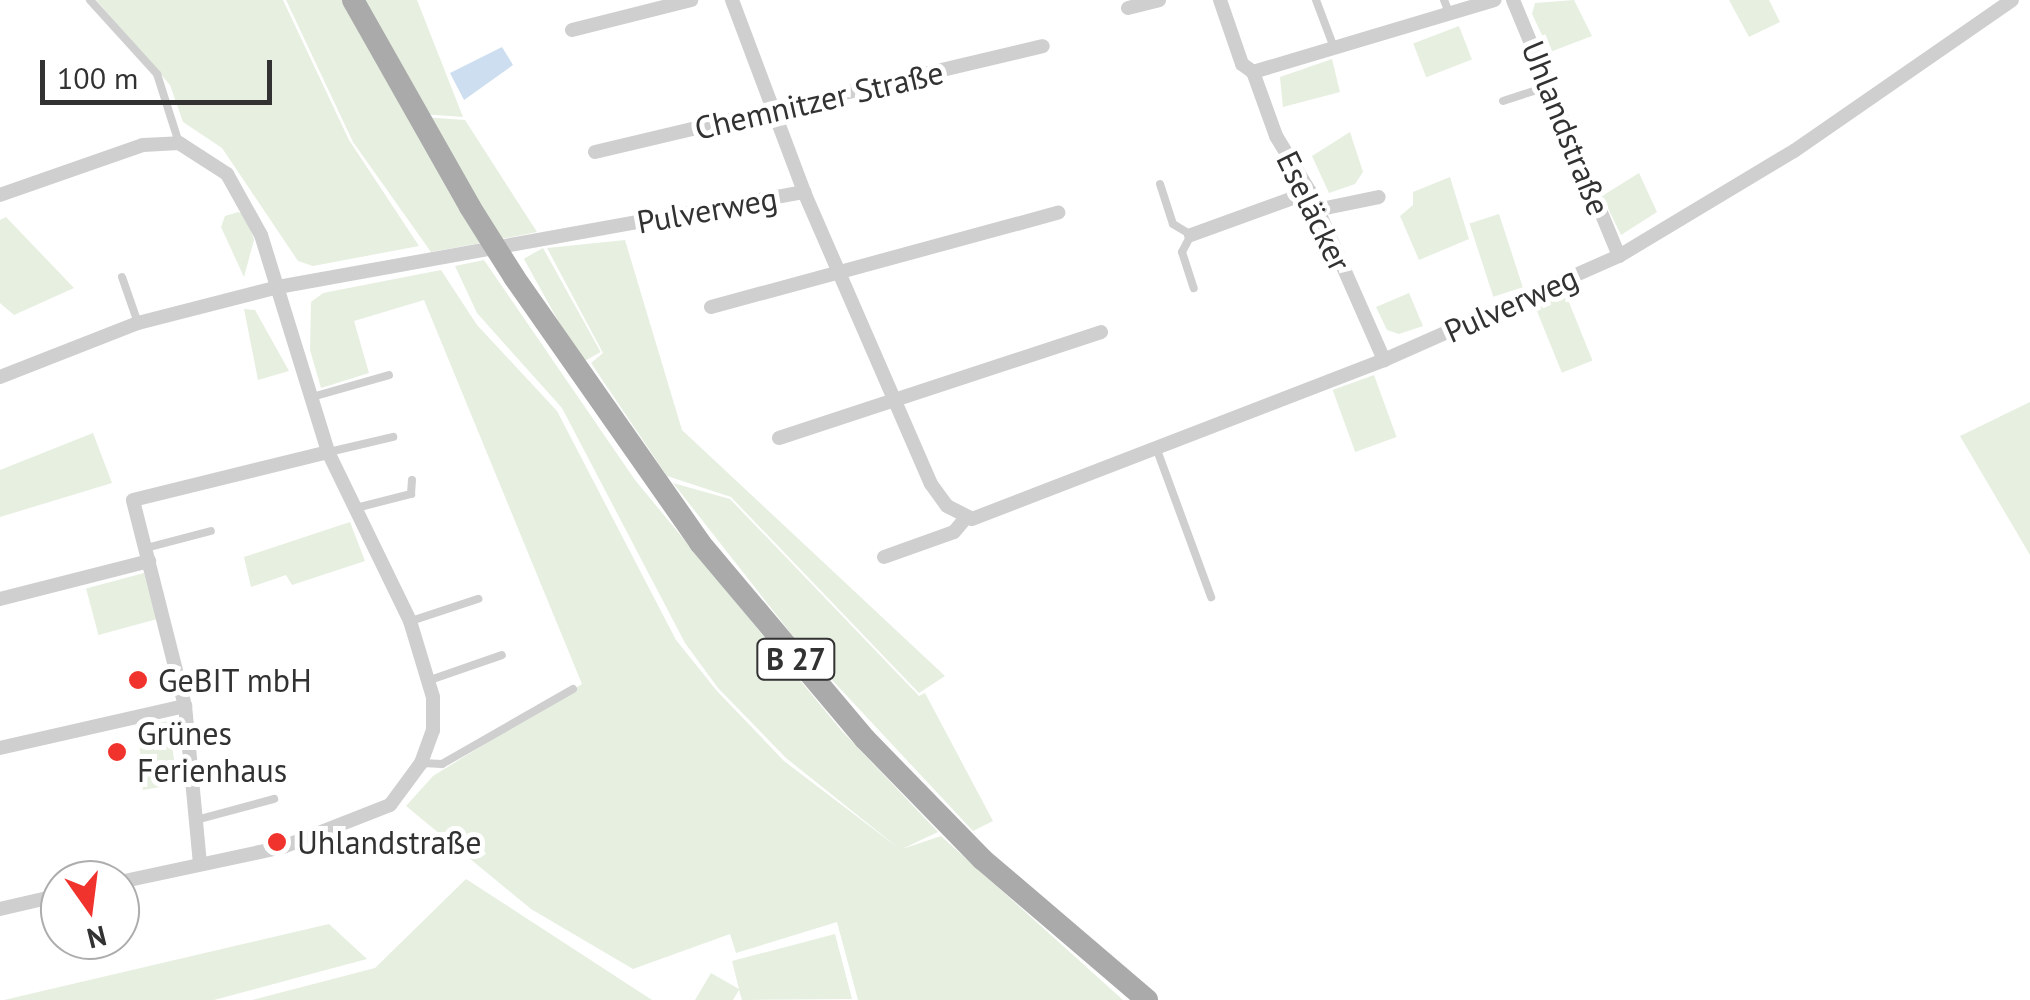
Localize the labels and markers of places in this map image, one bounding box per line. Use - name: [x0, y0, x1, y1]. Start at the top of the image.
- place label: GeBIT mbH: [158, 661, 313, 699]
- marker: GeBIT mbH: [127, 669, 149, 691]
- place label: Grünes Ferienhaus: [137, 715, 287, 790]
- marker: Grünes Ferienhaus: [106, 741, 128, 763]
- place label: Uhlandstraße: [297, 823, 482, 861]
- marker: Uhlandstraße: [266, 831, 288, 853]

